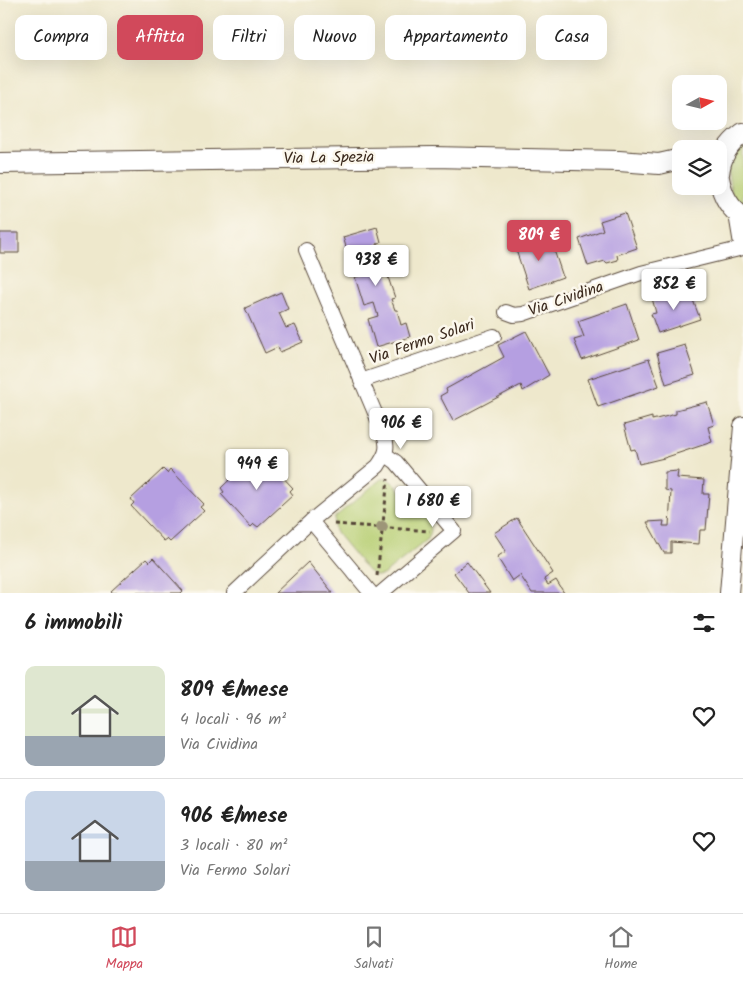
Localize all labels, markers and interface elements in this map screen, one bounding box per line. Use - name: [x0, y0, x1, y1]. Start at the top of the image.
- chip: Compra: [15, 15, 107, 60]
- chip: Affitta: [117, 15, 203, 60]
- chip: Filtri: [213, 15, 284, 60]
- chip: Nuovo: [294, 15, 375, 60]
- chip: Appartamento: [385, 15, 526, 60]
- chip: Casa: [536, 15, 607, 60]
- north arrow: [672, 75, 728, 130]
- map controls: [672, 75, 727, 195]
- button: layers: [672, 140, 727, 195]
- street label: Via La Spezia: [283, 145, 375, 171]
- pin: 809 €: [504, 220, 574, 262]
- text: 809 €: [518, 223, 560, 248]
- pin: 938 €: [341, 244, 411, 287]
- text: 938 €: [355, 248, 397, 273]
- pin: 852 €: [639, 268, 709, 311]
- text: 852 €: [652, 272, 696, 297]
- street label: Via Cividina: [525, 274, 607, 324]
- street label: Via Fermo Solari: [366, 312, 479, 372]
- pin: 906 €: [366, 408, 436, 450]
- text: 906 €: [380, 411, 422, 436]
- pin: 949 €: [222, 448, 292, 491]
- text: 949 €: [236, 452, 278, 477]
- pin: 1 680 €: [387, 486, 479, 528]
- text: 1 680 €: [406, 489, 460, 514]
- text: 6 immobili: [25, 607, 122, 640]
- icon: filters: [690, 609, 718, 637]
- text: 809 €/mese: [180, 674, 289, 707]
- icon: home: [65, 686, 125, 746]
- icon: heart: [690, 702, 718, 730]
- text: 4 locali · 96 m²: [180, 707, 286, 732]
- text: Via Cividina: [180, 732, 258, 757]
- text: 906 €/mese: [180, 800, 288, 833]
- icon: home: [65, 811, 125, 871]
- icon: heart: [690, 827, 718, 855]
- text: 3 locali · 80 m²: [180, 833, 287, 858]
- text: Via Fermo Solari: [180, 858, 290, 883]
- tab: Mappa: [106, 923, 143, 975]
- tab: Salvati: [354, 923, 393, 975]
- tab: Home: [604, 923, 637, 975]

